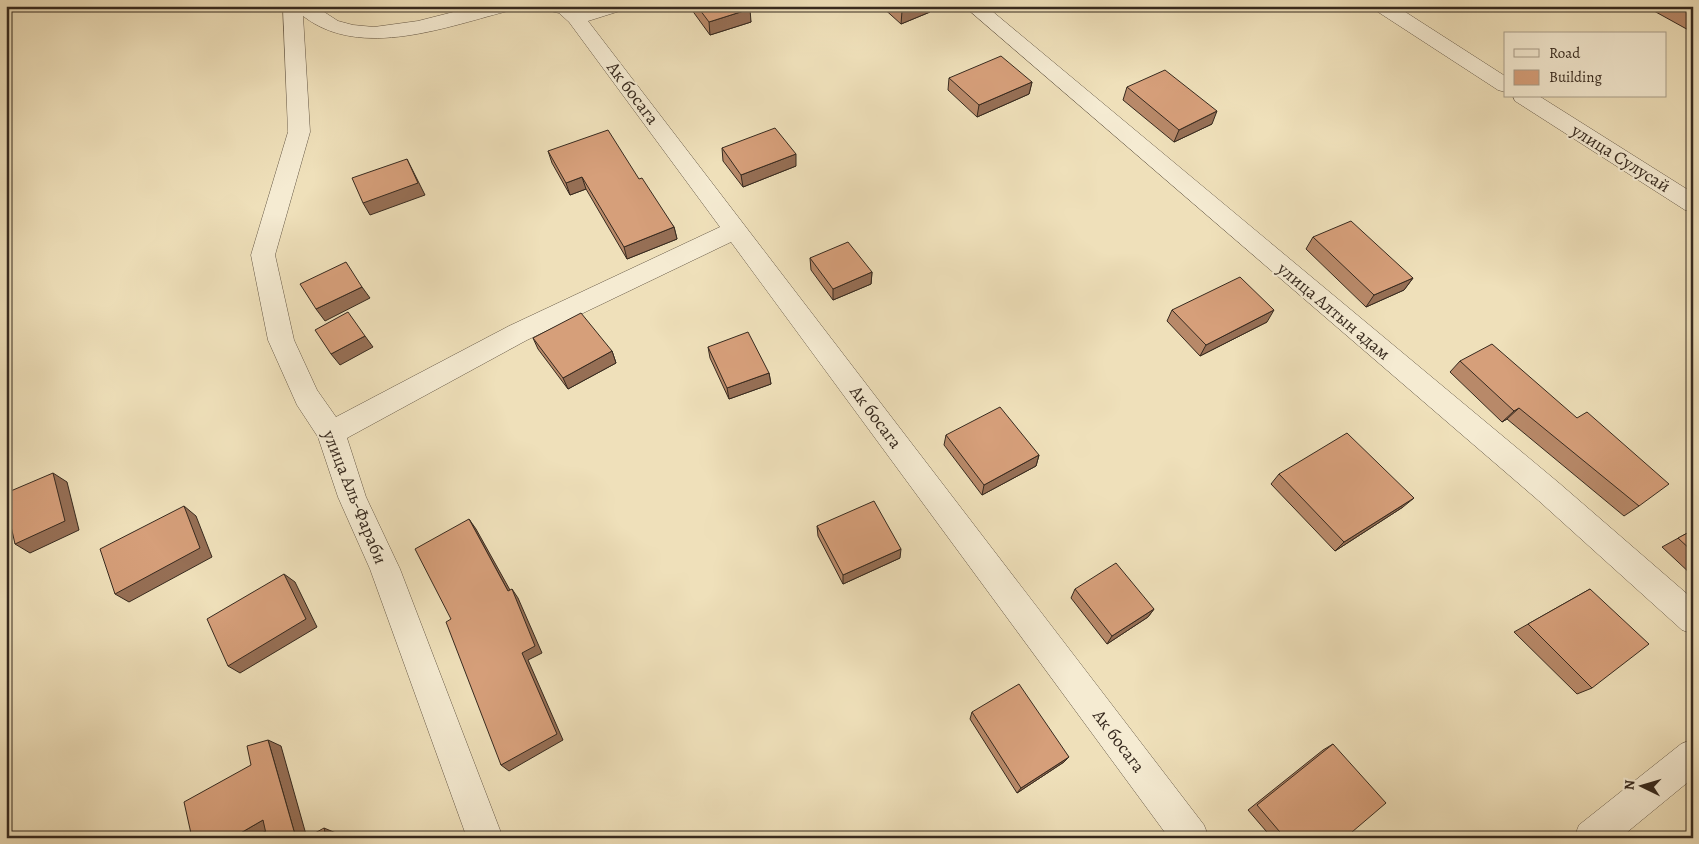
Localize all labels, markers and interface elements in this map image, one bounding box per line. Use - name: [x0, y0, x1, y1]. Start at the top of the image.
- legend: [1504, 32, 1666, 98]
- text: Road: [1549, 43, 1581, 63]
- street label: Ак босага: [601, 56, 665, 130]
- text: Building: [1549, 67, 1602, 87]
- street label: улица Сулусай: [1566, 118, 1675, 198]
- street label: улица Алтын адам: [1272, 256, 1396, 365]
- street label: Ак босага: [844, 380, 908, 454]
- street label: улица Аль-Фараби: [317, 426, 393, 568]
- street label: Ак босага: [1087, 704, 1151, 778]
- north arrow: [1616, 762, 1666, 812]
- text: N: [1620, 779, 1639, 791]

